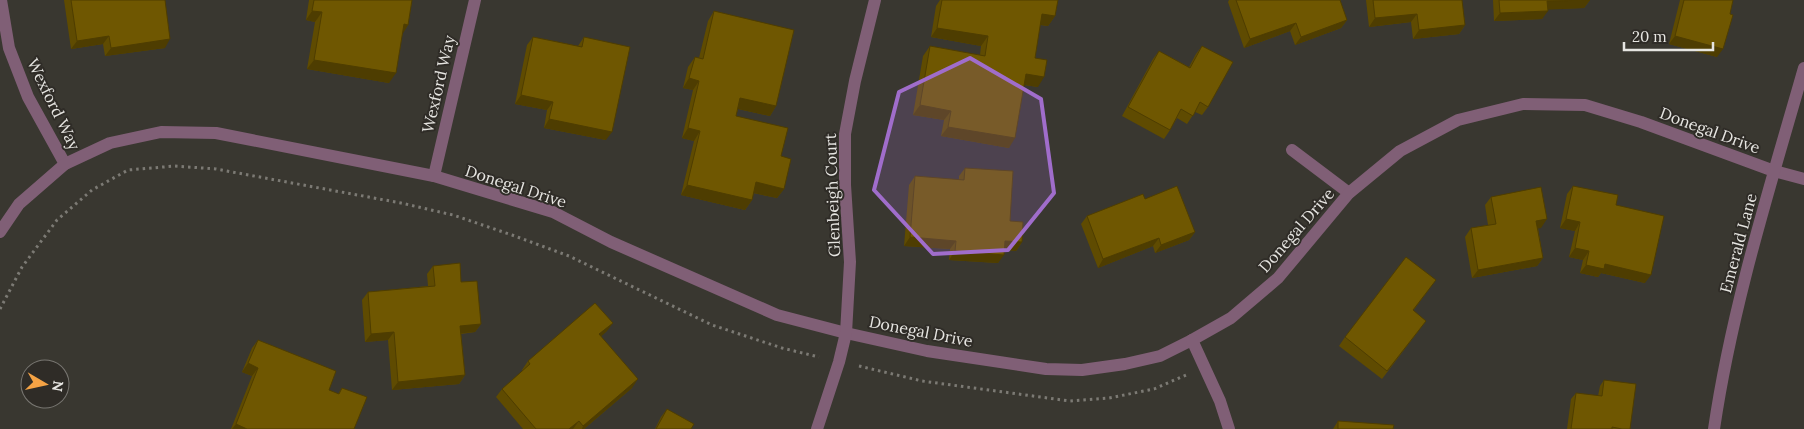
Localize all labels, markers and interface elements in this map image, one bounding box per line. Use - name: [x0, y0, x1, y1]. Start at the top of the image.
- scale bar: [1624, 20, 1713, 52]
- text: 20 m: [1632, 27, 1667, 46]
- street label: Wexford Way: [417, 33, 459, 135]
- street label: Wexford Way: [23, 55, 85, 154]
- street label: Donegal Drive: [1657, 103, 1763, 158]
- street label: Glenbeigh Court: [820, 132, 844, 257]
- street label: Donegal Drive: [463, 160, 569, 212]
- street label: Donegal Drive: [1254, 183, 1338, 276]
- street label: Emerald Lane: [1715, 191, 1761, 295]
- street label: Donegal Drive: [867, 311, 975, 351]
- north arrow: [20, 359, 70, 409]
- text: N: [48, 379, 68, 393]

